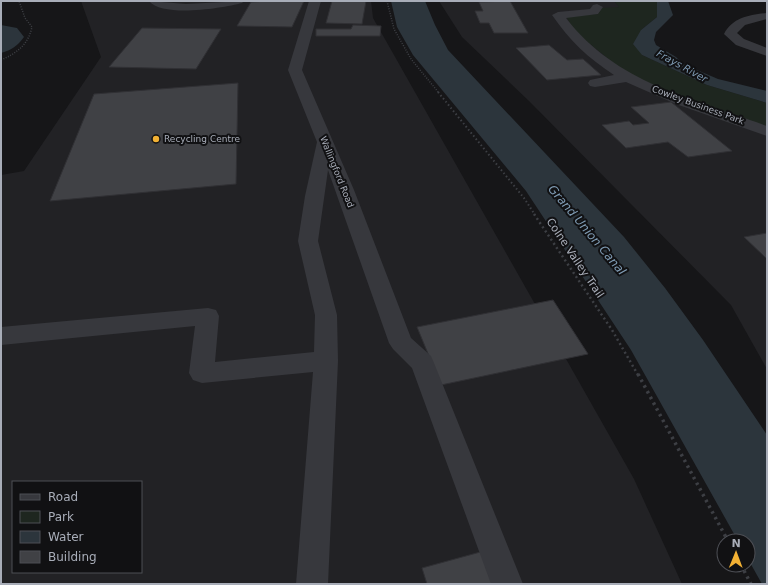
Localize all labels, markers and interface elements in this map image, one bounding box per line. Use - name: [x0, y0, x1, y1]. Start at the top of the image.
- water label: Frays River: [655, 48, 710, 85]
- street label: Cowley Business Park: [651, 84, 746, 127]
- marker: Recycling Centre: [151, 134, 161, 144]
- place label: Recycling Centre: [164, 134, 240, 144]
- street label: Wallingford Road: [318, 135, 356, 209]
- water label: Grand Union Canal: [545, 182, 629, 278]
- street label: Colne Valley Trail: [543, 216, 607, 300]
- legend: [12, 481, 142, 573]
- text: Road: [48, 490, 78, 504]
- text: Park: [48, 510, 74, 524]
- text: Water: [48, 530, 84, 544]
- north arrow: [716, 533, 756, 573]
- text: N: [731, 537, 741, 550]
- text: Building: [48, 550, 97, 564]

